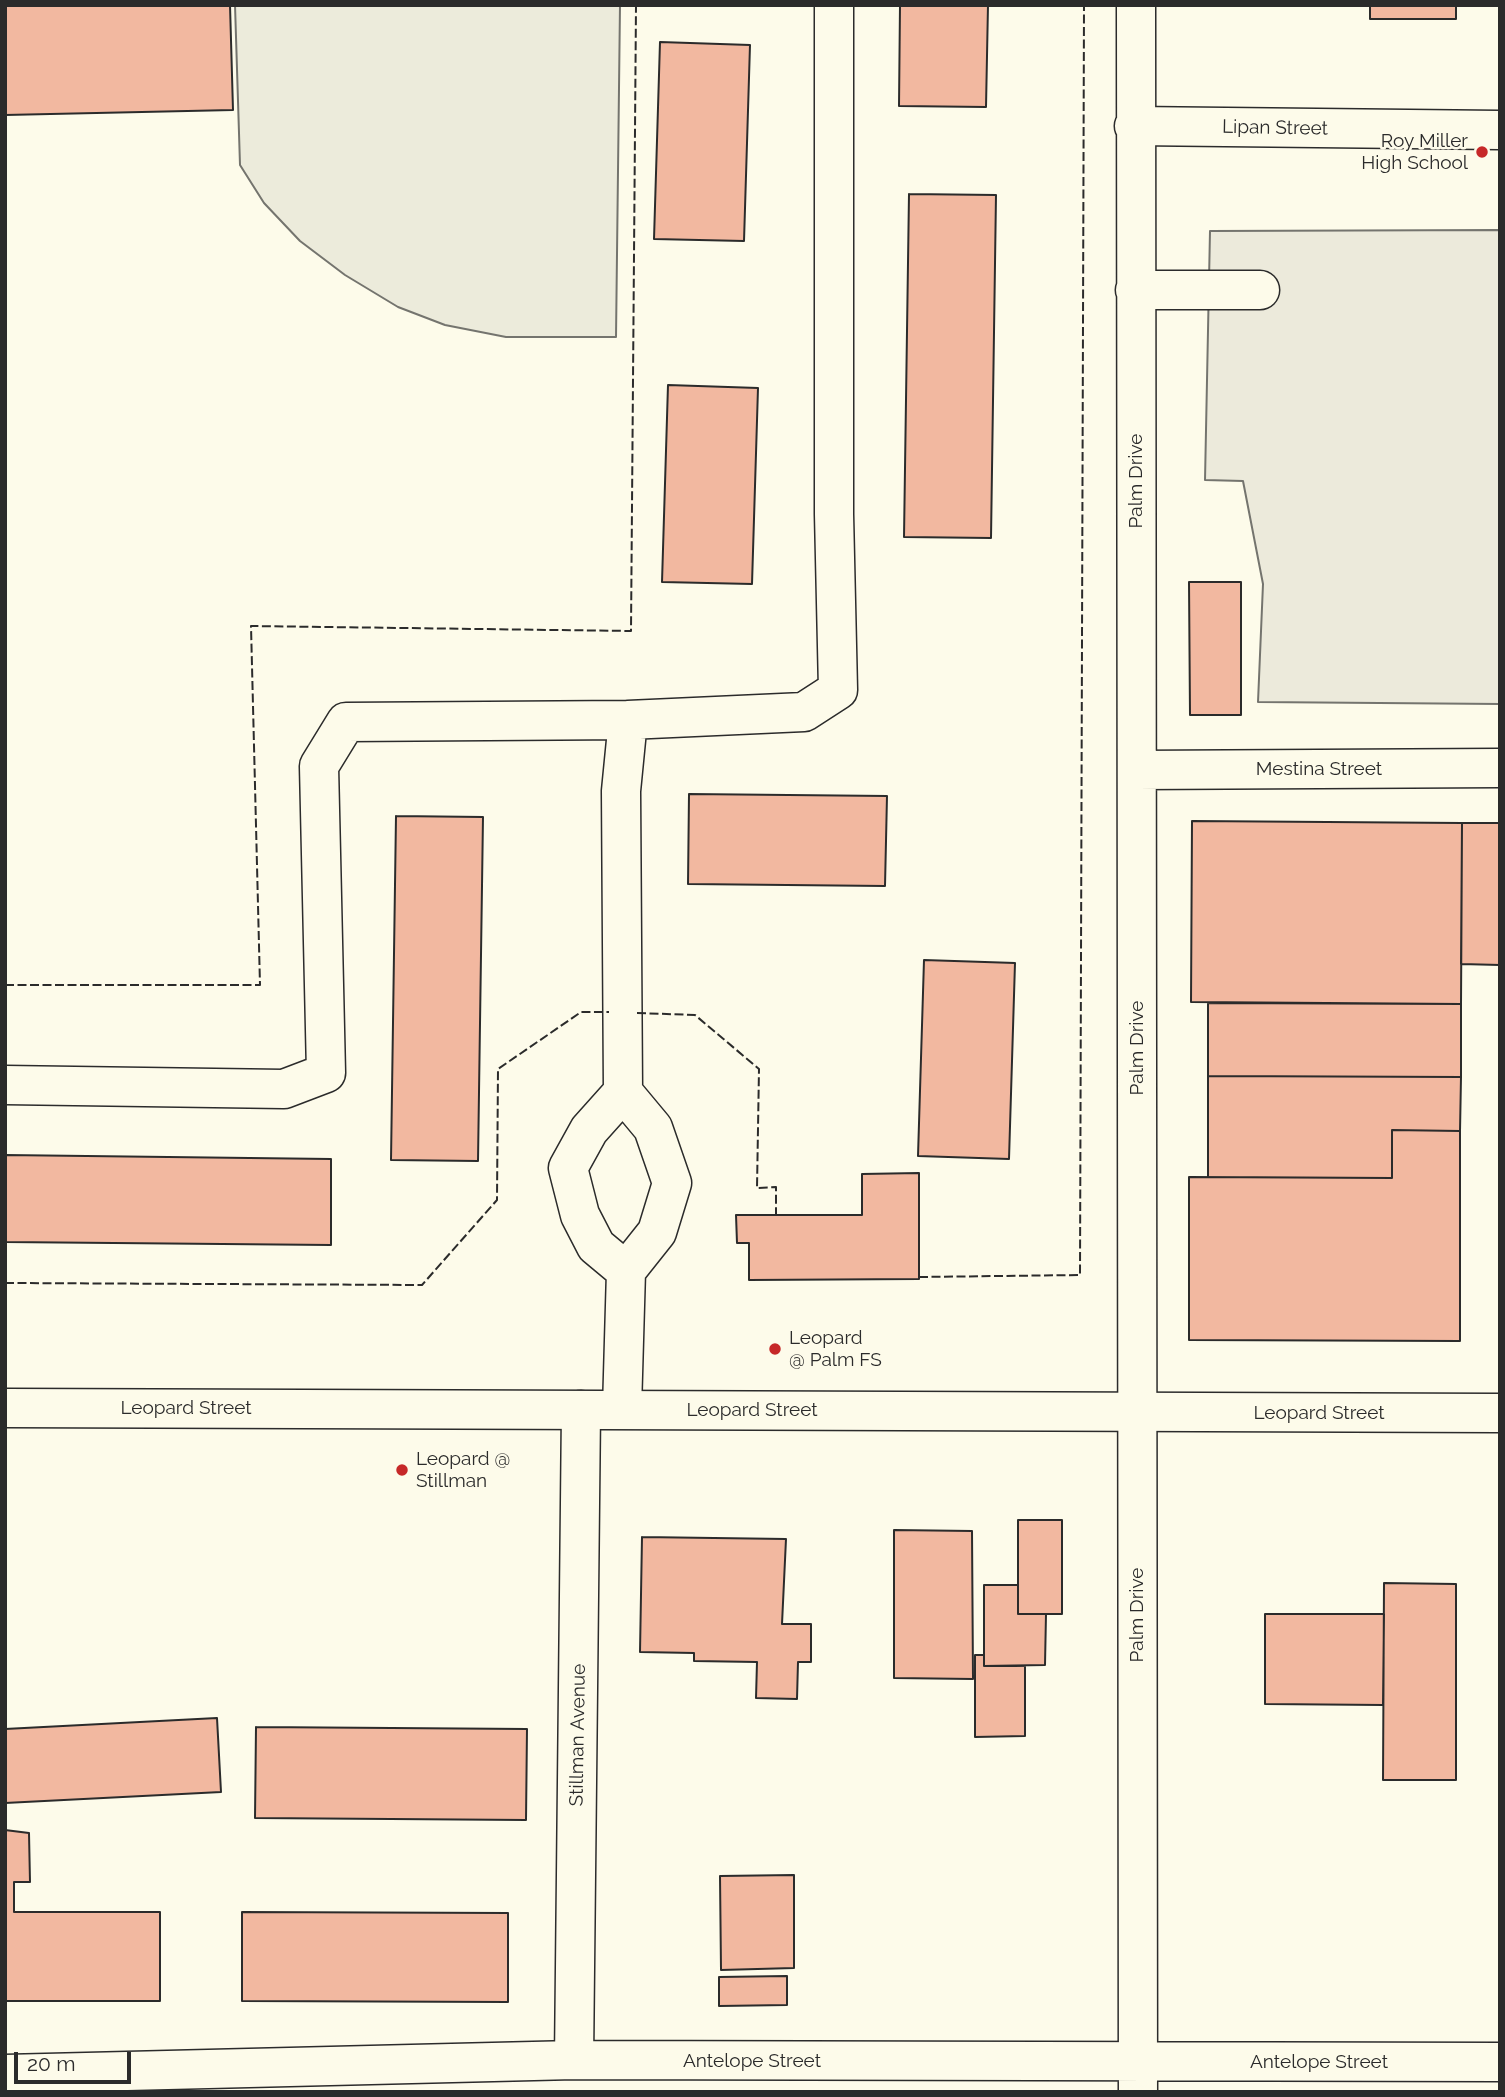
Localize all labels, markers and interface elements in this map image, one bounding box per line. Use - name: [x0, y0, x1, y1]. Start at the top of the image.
- street label: Lipan Street: [1222, 116, 1328, 140]
- place label: Roy Miller High School: [1361, 130, 1468, 174]
- marker: Roy Miller High School: [1474, 144, 1490, 160]
- street label: Palm Drive: [1125, 434, 1147, 528]
- street label: Mestina Street: [1256, 758, 1382, 780]
- street label: Palm Drive: [1126, 1001, 1148, 1095]
- place label: Leopard @ Palm FS: [789, 1327, 882, 1371]
- marker: Leopard @ Palm FS: [767, 1341, 783, 1357]
- street label: Leopard Street: [120, 1397, 252, 1419]
- street label: Leopard Street: [686, 1399, 818, 1421]
- street label: Leopard Street: [1253, 1402, 1385, 1424]
- place label: Leopard @ Stillman: [416, 1448, 510, 1492]
- marker: Leopard @ Stillman: [394, 1462, 410, 1478]
- street label: Palm Drive: [1126, 1568, 1148, 1662]
- street label: Stillman Avenue: [565, 1664, 591, 1806]
- scale bar: [18, 2038, 135, 2082]
- street label: Antelope Street: [683, 2050, 821, 2072]
- text: 20 m: [27, 2051, 75, 2076]
- street label: Antelope Street: [1250, 2051, 1388, 2073]

